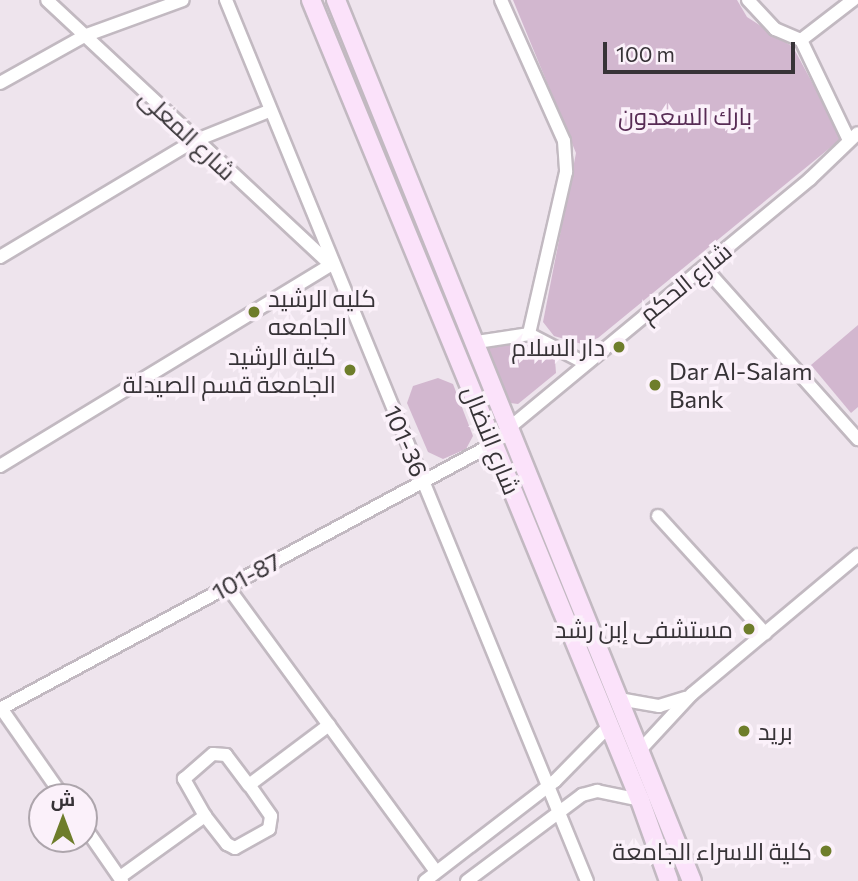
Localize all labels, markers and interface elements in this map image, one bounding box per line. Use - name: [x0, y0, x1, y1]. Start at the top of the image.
- scale bar: [606, 28, 798, 72]
- text: 100 m: [616, 41, 675, 66]
- street label: شارع المعلى: [134, 82, 242, 186]
- park label: بارك السعدون: [618, 102, 752, 130]
- street label: شارع الحكم: [633, 236, 737, 328]
- place label: كليه الرشيد الجامعه: [268, 284, 376, 340]
- marker: كليه الرشيد الجامعه: [246, 304, 262, 320]
- place label: دار السلام: [511, 333, 605, 361]
- marker: دار السلام: [611, 339, 627, 355]
- place label: كلية الرشيد الجامعة قسم الصيدلة: [123, 342, 336, 398]
- place label: Dar Al-Salam Bank: [669, 357, 812, 413]
- marker: كلية الرشيد الجامعة قسم الصيدلة: [342, 362, 358, 378]
- marker: Dar Al-Salam Bank: [647, 377, 663, 393]
- street label: شارع النضال: [457, 381, 527, 499]
- street label: 101-36: [378, 401, 434, 481]
- street label: 101-87: [207, 546, 285, 606]
- place label: مستشفى إبن رشد: [555, 615, 733, 643]
- marker: مستشفى إبن رشد: [739, 619, 759, 639]
- place label: بريد: [758, 717, 793, 745]
- marker: بريد: [736, 723, 752, 739]
- north arrow: [28, 783, 98, 853]
- text: ش: [51, 787, 75, 810]
- place label: كلية الاسراء الجامعة: [612, 837, 812, 865]
- marker: كلية الاسراء الجامعة: [818, 843, 834, 859]

